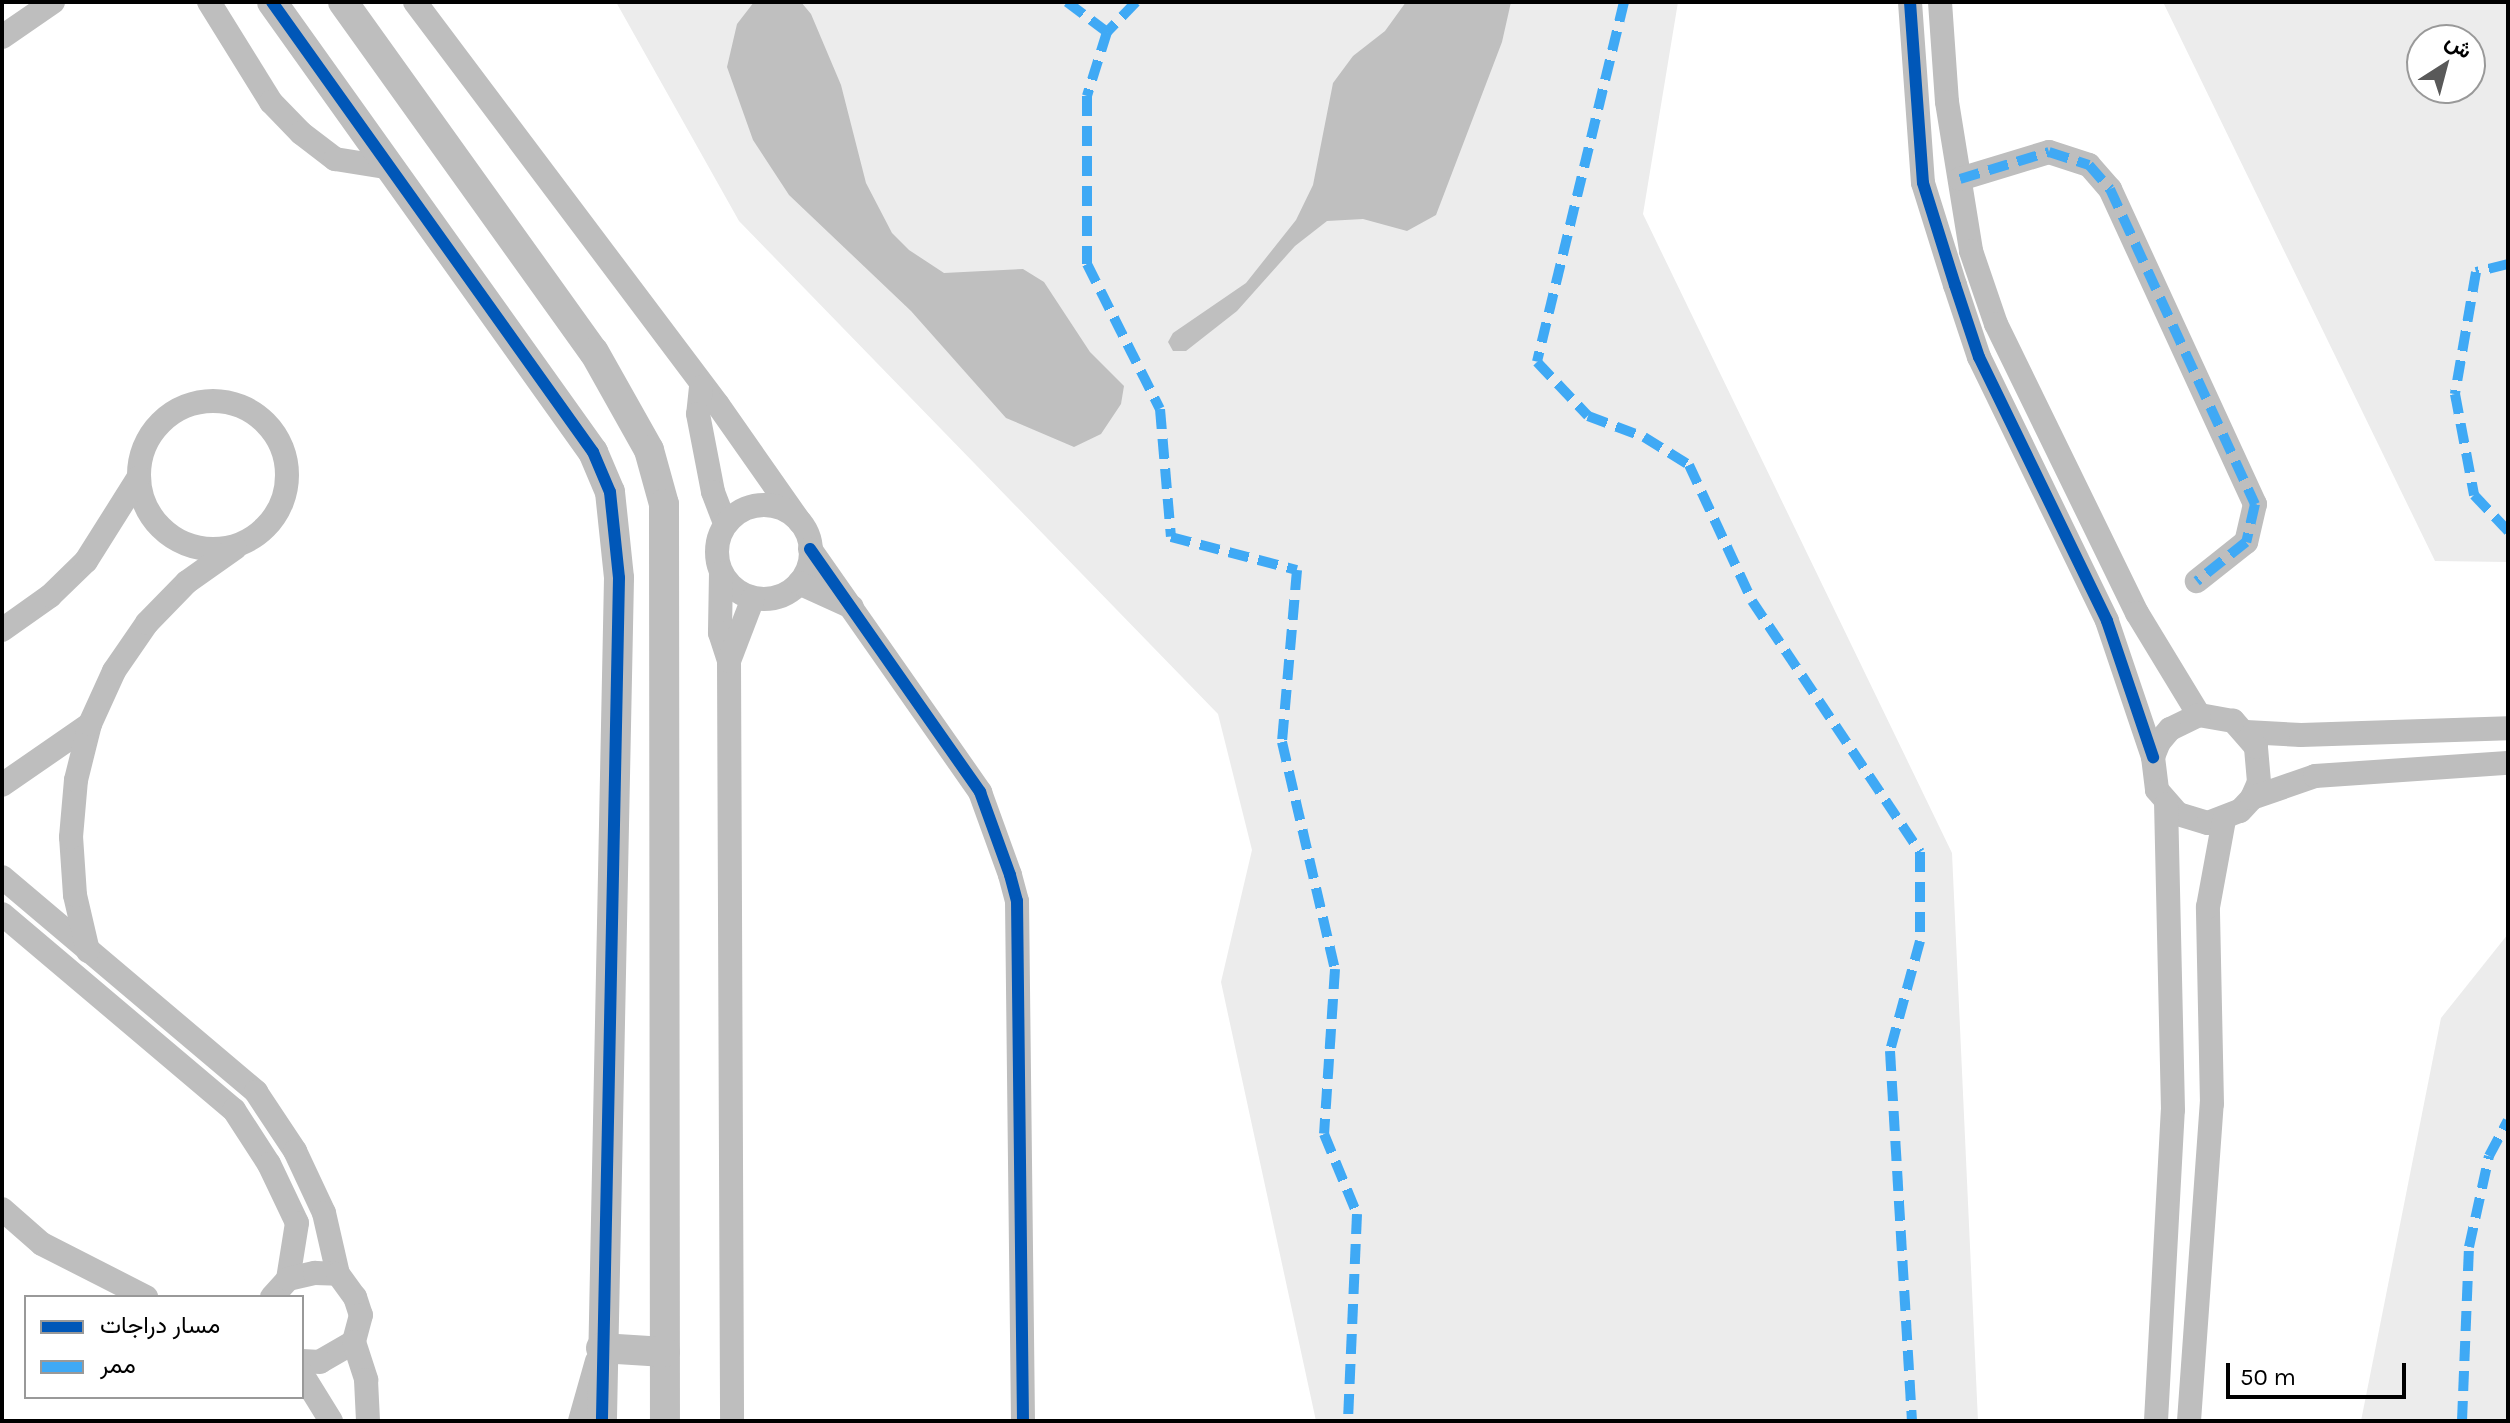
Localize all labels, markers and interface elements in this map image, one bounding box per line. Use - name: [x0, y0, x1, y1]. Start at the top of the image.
- north arrow: [2406, 24, 2486, 104]
- text: ش: [2441, 28, 2477, 64]
- legend: [24, 1295, 304, 1399]
- text: مسار دراجات: [100, 1311, 220, 1339]
- scale bar: [2230, 1347, 2410, 1397]
- text: ممر: [100, 1351, 136, 1379]
- text: 50 m: [2240, 1363, 2296, 1391]

